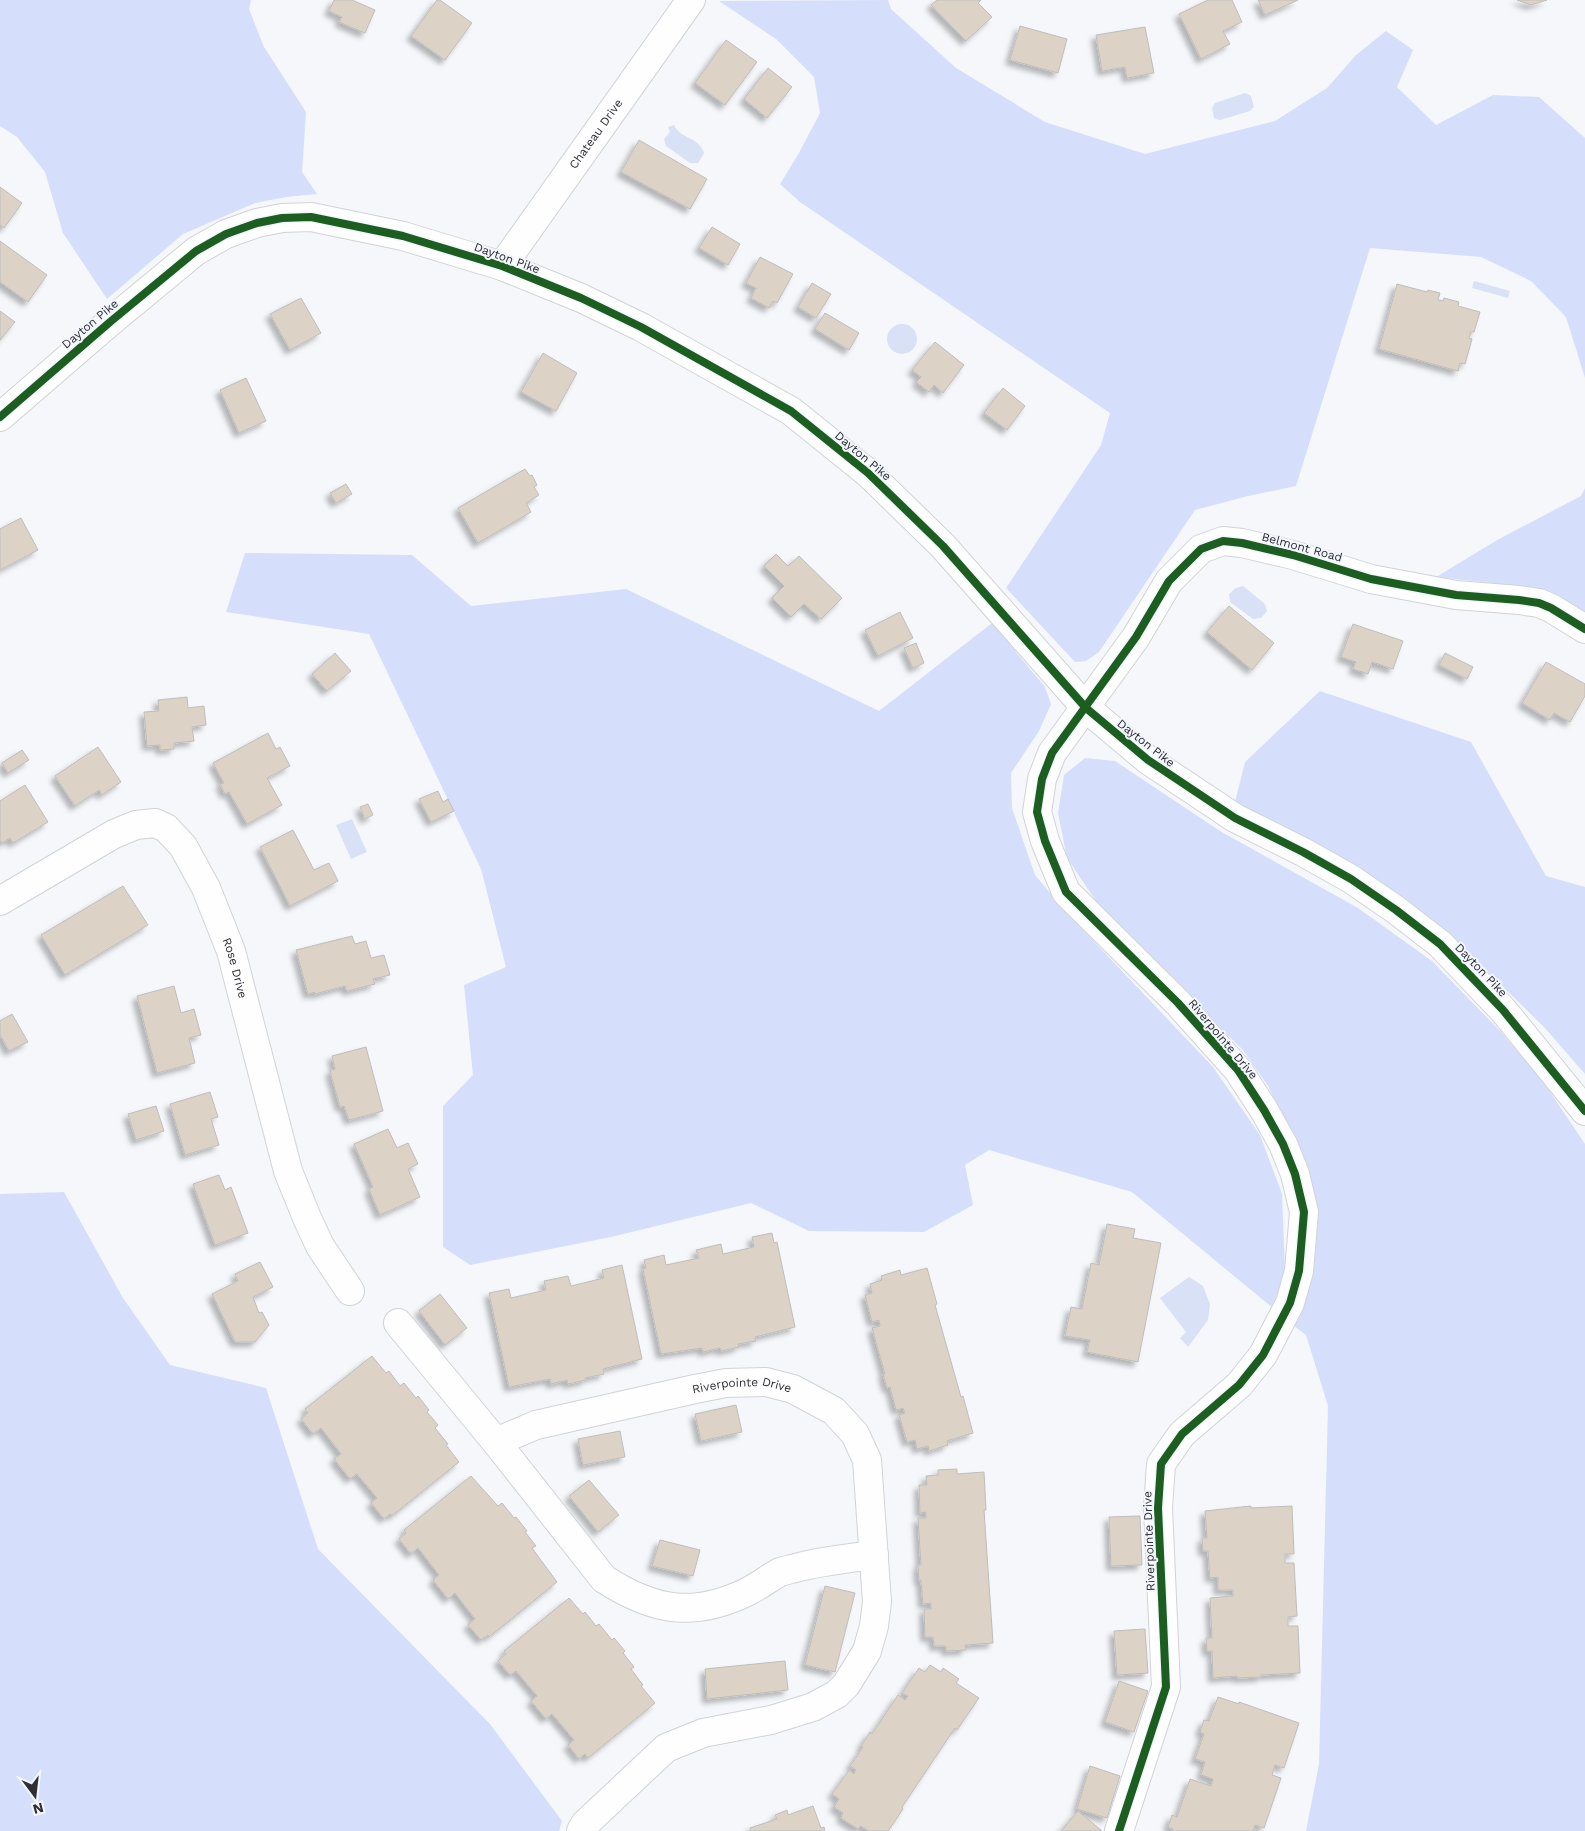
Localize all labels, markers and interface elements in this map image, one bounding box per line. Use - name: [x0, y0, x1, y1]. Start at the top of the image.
- street label: Chateau Drive: [566, 96, 625, 172]
- street label: Dayton Pike: [472, 240, 542, 276]
- street label: Dayton Pike: [59, 296, 121, 352]
- street label: Dayton Pike: [832, 428, 894, 484]
- street label: Belmont Road: [1260, 530, 1344, 564]
- street label: Dayton Pike: [1114, 716, 1178, 770]
- street label: Rose Drive: [219, 936, 250, 1000]
- street label: Dayton Pike: [1452, 940, 1510, 1000]
- street label: Riverpointe Drive: [1185, 996, 1261, 1082]
- street label: Riverpointe Drive: [691, 1374, 793, 1396]
- street label: Riverpointe Drive: [1140, 1491, 1158, 1591]
- north arrow: [10, 1771, 60, 1821]
- text: N: [31, 1799, 45, 1818]

